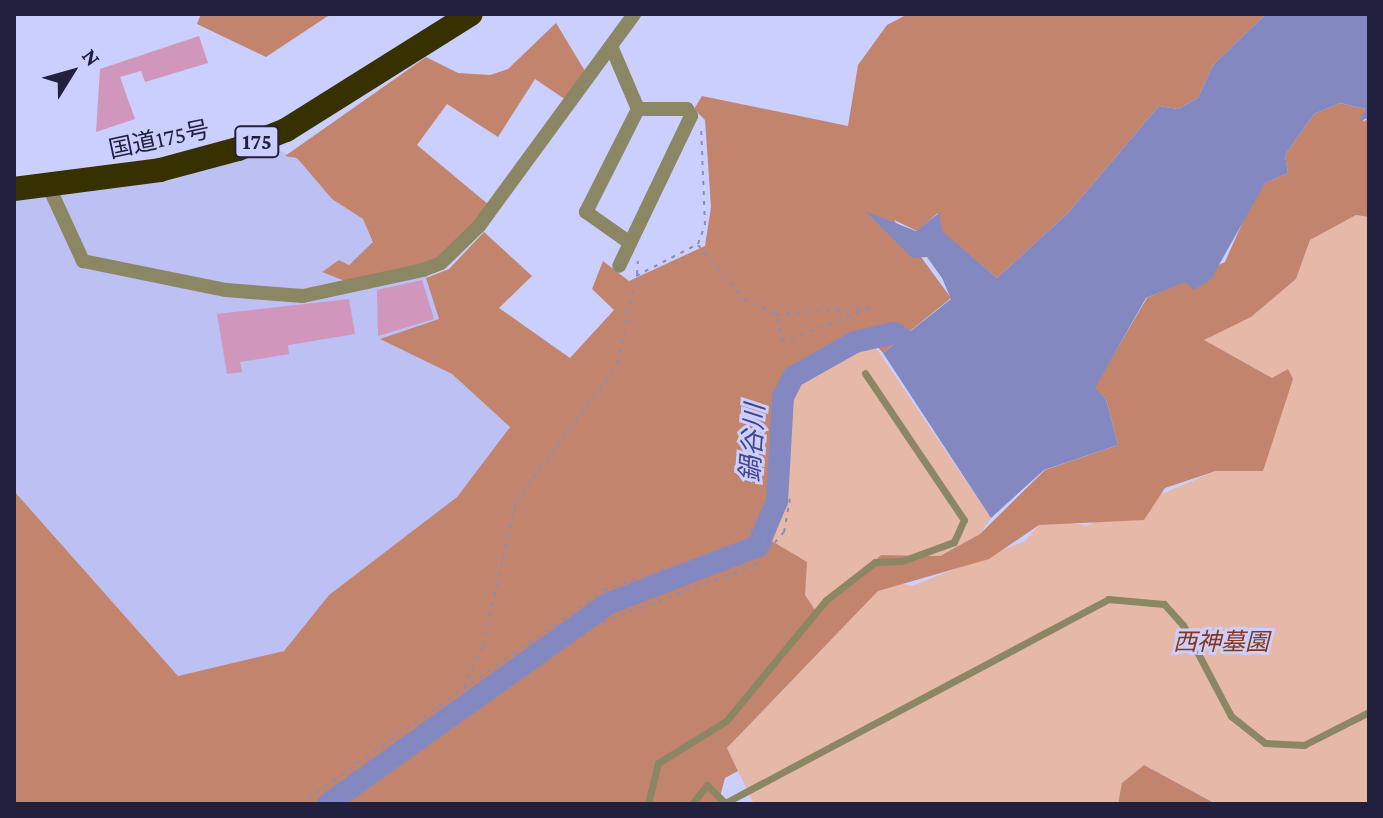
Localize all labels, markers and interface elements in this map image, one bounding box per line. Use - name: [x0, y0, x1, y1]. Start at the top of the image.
- north arrow: [32, 32, 112, 112]
- text: N: [77, 44, 106, 71]
- street label: 国道175号: [106, 114, 212, 164]
- road number: 175: [233, 124, 281, 160]
- water label: 鍋谷川: [735, 403, 771, 483]
- park label: 西神墓園: [1173, 628, 1269, 656]

